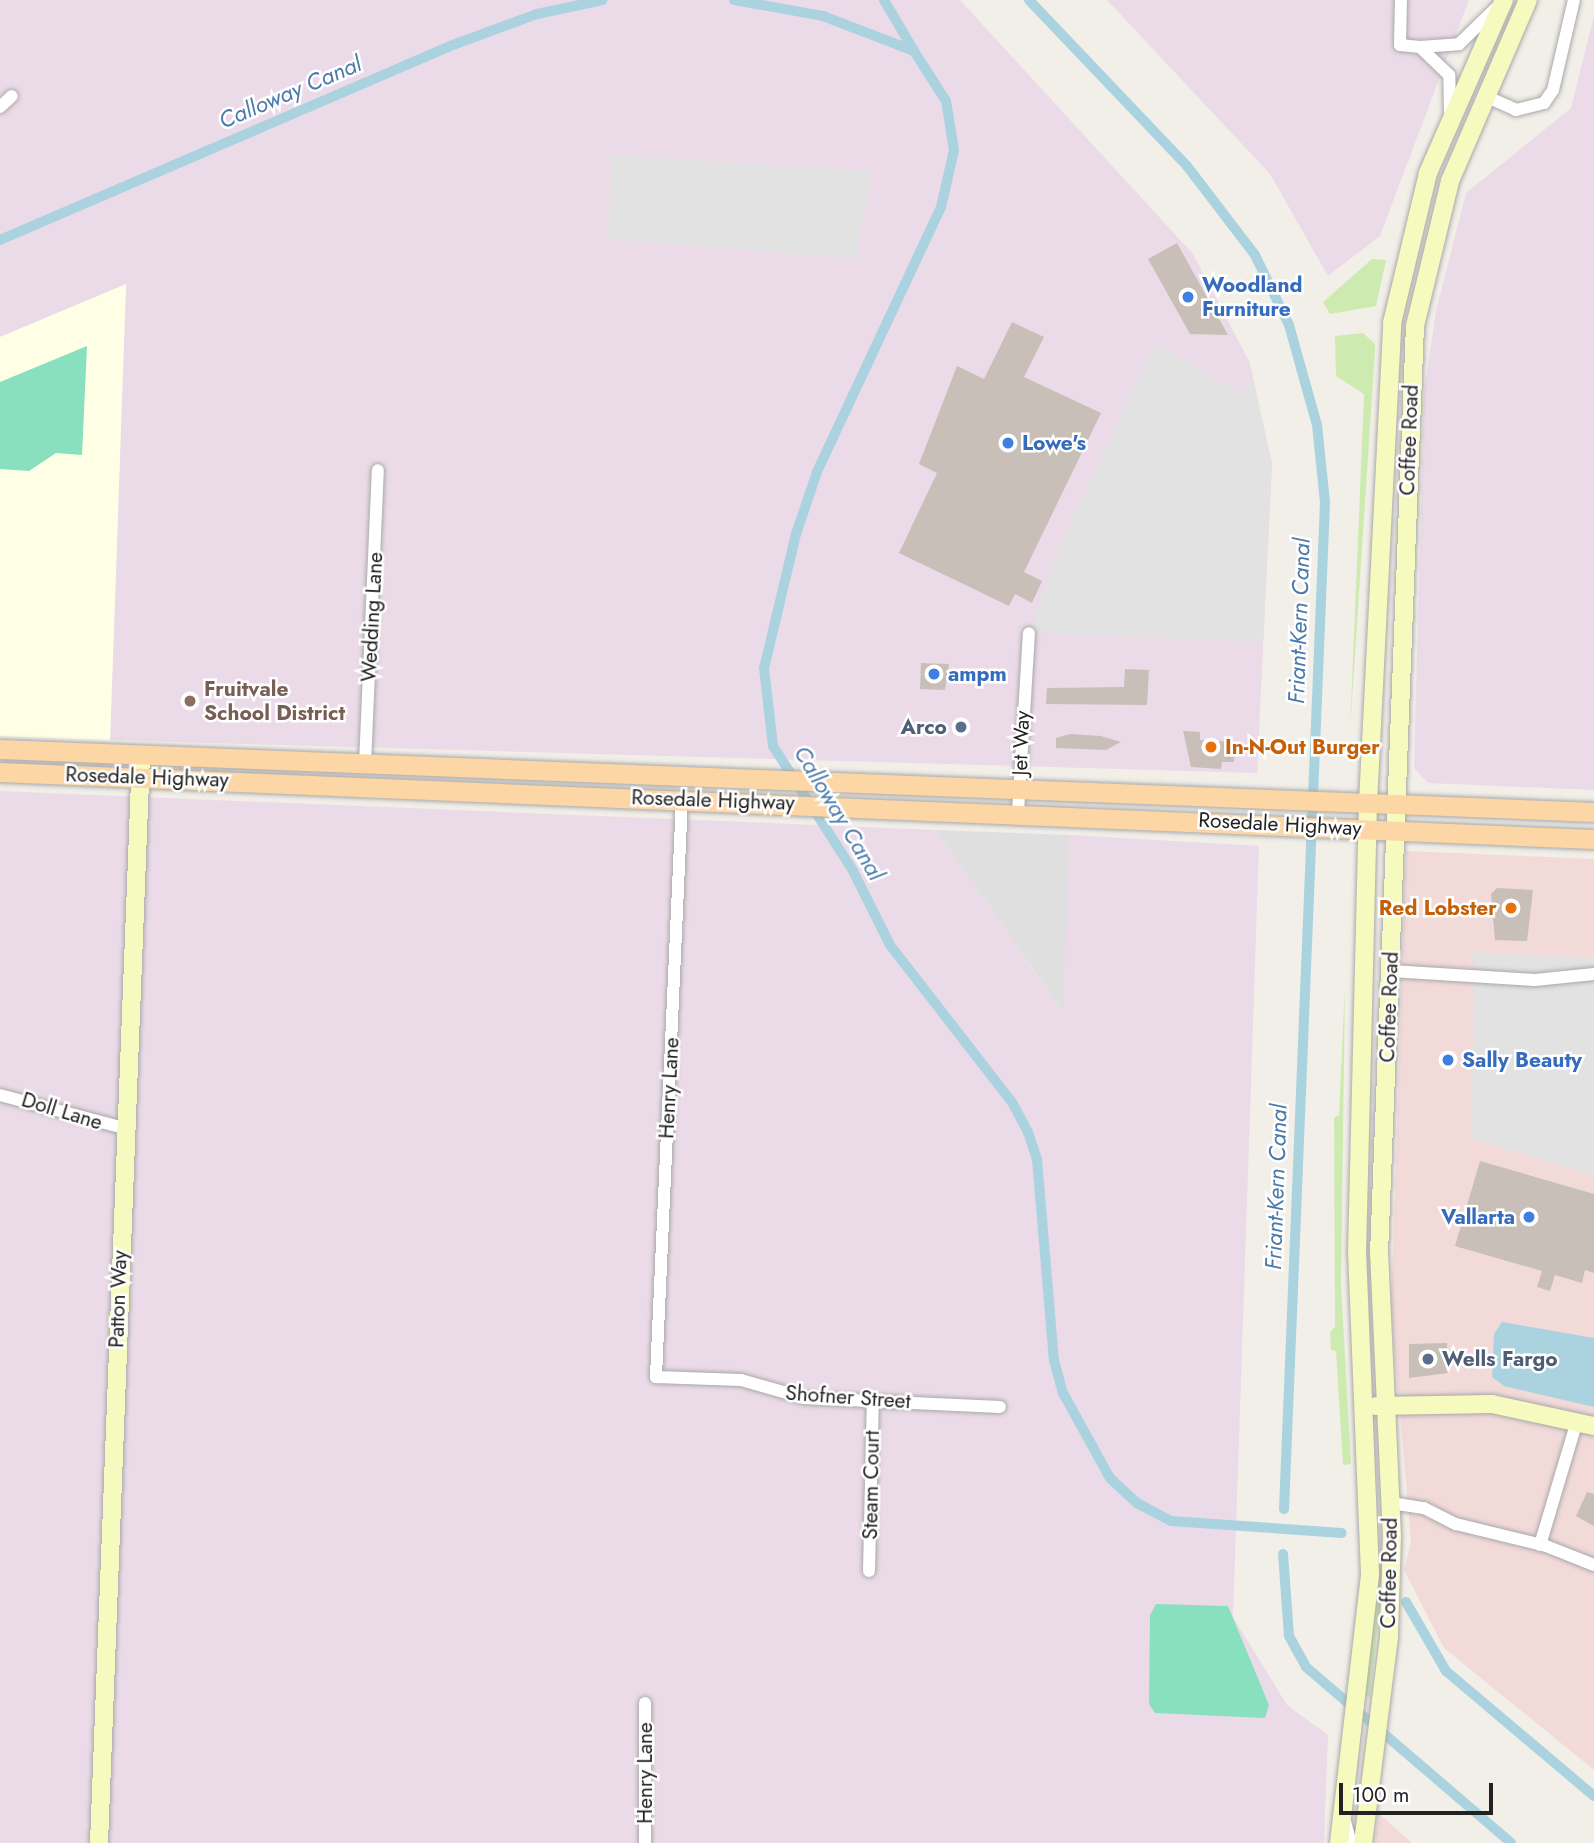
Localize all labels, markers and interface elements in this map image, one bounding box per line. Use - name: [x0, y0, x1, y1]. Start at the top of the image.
- water label: Calloway Canal: [215, 50, 365, 134]
- place label: Woodland Furniture: [1202, 272, 1302, 322]
- marker: Woodland Furniture: [1180, 289, 1196, 305]
- street label: Coffee Road: [1394, 384, 1424, 496]
- place label: Lowe's: [1022, 430, 1086, 456]
- marker: Lowe's: [1000, 435, 1016, 451]
- water label: Friant-Kern Canal: [1282, 538, 1316, 704]
- street label: Wedding Lane: [356, 551, 388, 683]
- place label: ampm: [948, 661, 1007, 687]
- marker: ampm: [926, 666, 942, 682]
- place label: Fruitvale School District: [204, 676, 345, 726]
- marker: Fruitvale School District: [182, 693, 198, 709]
- street label: Jet Way: [1007, 710, 1035, 776]
- place label: Arco: [900, 714, 947, 740]
- marker: Arco: [953, 719, 969, 735]
- place label: In-N-Out Burger: [1225, 734, 1380, 760]
- marker: In-N-Out Burger: [1203, 739, 1219, 755]
- water label: Calloway Canal: [788, 741, 890, 885]
- street label: Rosedale Highway: [65, 762, 229, 792]
- street label: Rosedale Highway: [631, 785, 795, 815]
- street label: Rosedale Highway: [1198, 807, 1362, 841]
- place label: Red Lobster: [1379, 895, 1497, 921]
- marker: Red Lobster: [1503, 900, 1519, 916]
- street label: Coffee Road: [1374, 951, 1404, 1063]
- street label: Henry Lane: [654, 1037, 684, 1139]
- place label: Sally Beauty: [1462, 1047, 1582, 1073]
- marker: Sally Beauty: [1440, 1052, 1456, 1068]
- street label: Doll Lane: [19, 1087, 105, 1135]
- water label: Friant-Kern Canal: [1259, 1104, 1293, 1270]
- place label: Vallarta: [1441, 1204, 1515, 1230]
- marker: Vallarta: [1521, 1209, 1537, 1225]
- street label: Patton Way: [104, 1250, 132, 1348]
- place label: Wells Fargo: [1442, 1346, 1558, 1372]
- marker: Wells Fargo: [1420, 1351, 1436, 1367]
- street label: Shofner Street: [785, 1380, 911, 1414]
- street label: Steam Court: [857, 1430, 885, 1540]
- street label: Coffee Road: [1375, 1517, 1403, 1629]
- street label: Henry Lane: [632, 1722, 658, 1824]
- scale bar: [1342, 1770, 1496, 1814]
- text: 100 m: [1352, 1780, 1409, 1810]

